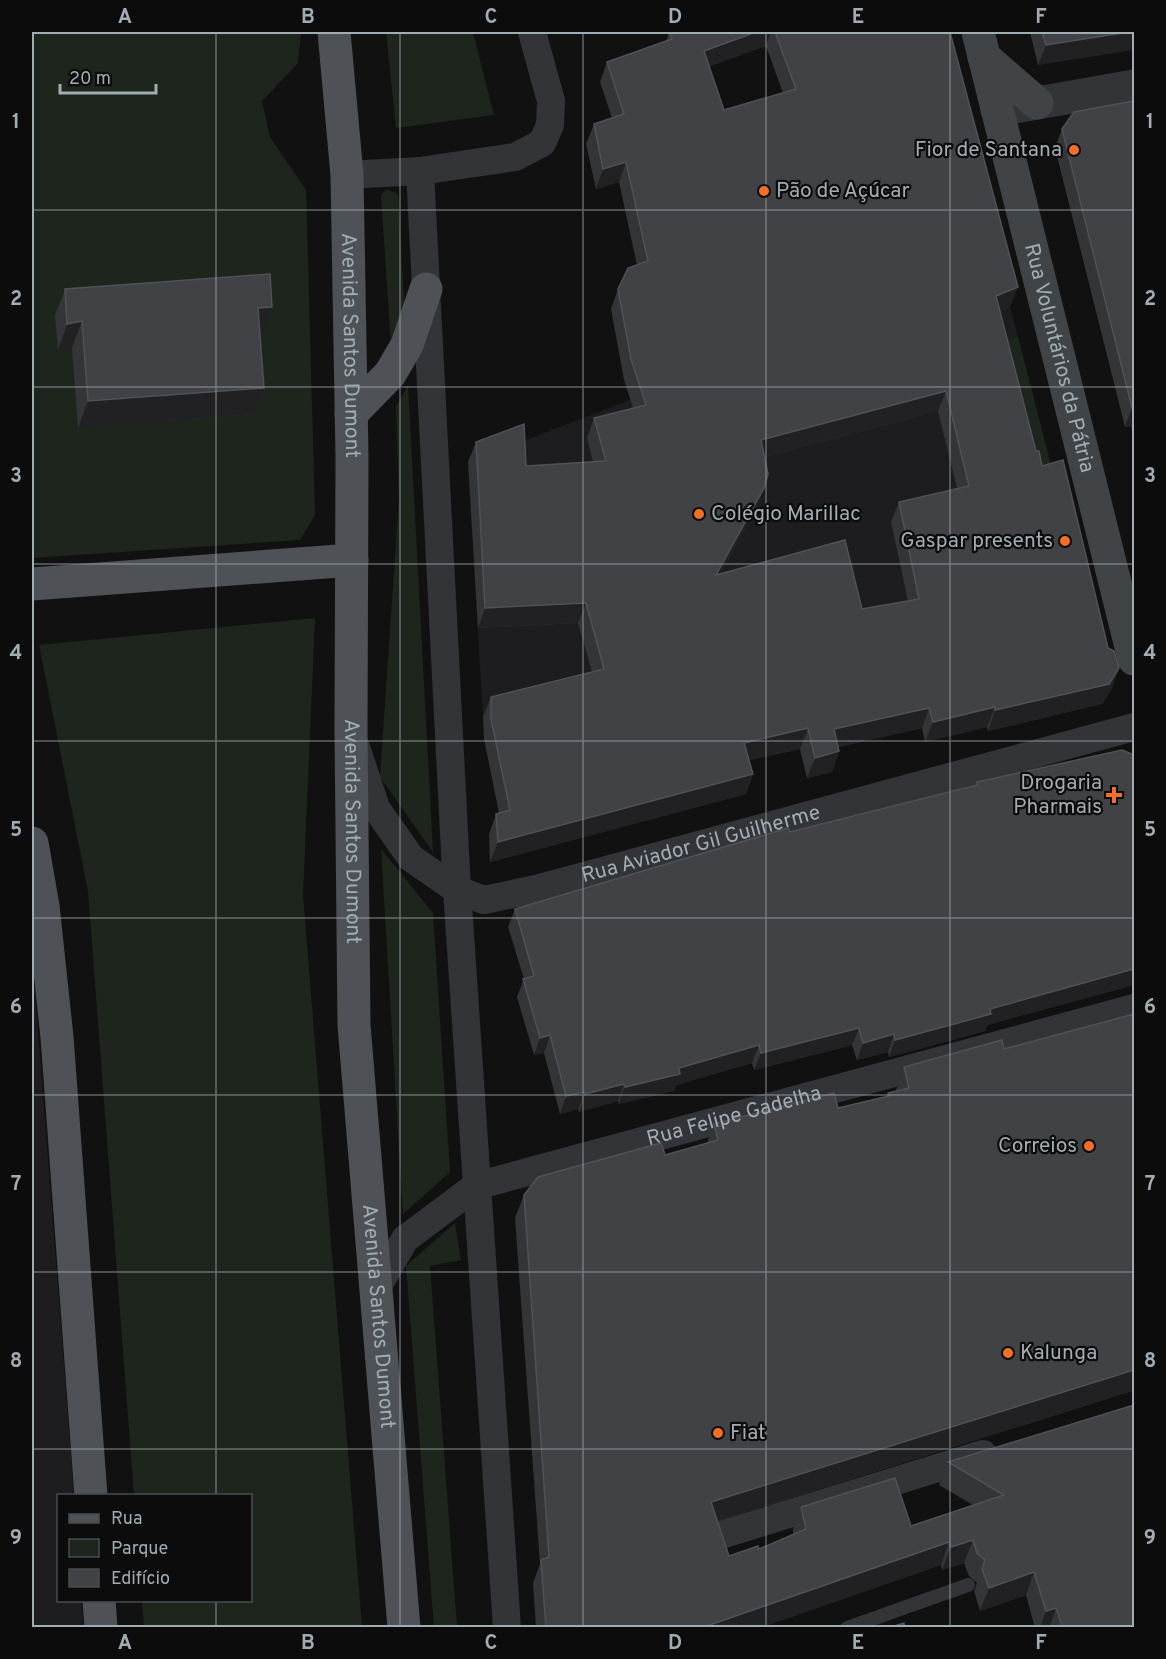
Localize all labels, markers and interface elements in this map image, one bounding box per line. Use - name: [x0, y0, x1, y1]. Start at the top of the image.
- text: A: [118, 5, 132, 31]
- text: B: [301, 5, 315, 31]
- text: C: [485, 5, 497, 31]
- text: D: [668, 5, 682, 31]
- text: E: [852, 5, 864, 31]
- text: F: [1035, 5, 1047, 31]
- scale bar: [60, 57, 156, 95]
- text: 20 m: [69, 68, 111, 91]
- text: 1: [12, 110, 20, 136]
- text: 1: [1146, 110, 1154, 136]
- place label: Fior de Santana: [915, 137, 1062, 164]
- marker: Fior de Santana: [1067, 143, 1081, 157]
- place label: Pão de Açúcar: [776, 178, 910, 205]
- marker: Pão de Açúcar: [757, 184, 771, 198]
- street label: Avenida Santos Dumont: [335, 232, 366, 458]
- street label: Rua Voluntários da Pátria: [1018, 240, 1101, 476]
- text: 2: [10, 287, 22, 313]
- text: 2: [1144, 287, 1156, 313]
- text: 3: [10, 464, 22, 490]
- text: 3: [1144, 464, 1156, 490]
- place label: Colégio Marillac: [711, 501, 861, 528]
- marker: Colégio Marillac: [692, 507, 706, 521]
- place label: Gaspar presents: [900, 528, 1053, 555]
- marker: Gaspar presents: [1058, 534, 1072, 548]
- text: 4: [10, 641, 22, 667]
- text: 4: [1144, 641, 1156, 667]
- street label: Avenida Santos Dumont: [337, 719, 367, 944]
- place label: Drogaria Pharmais: [1013, 770, 1102, 821]
- marker: Drogaria Pharmais: [1107, 788, 1121, 802]
- street label: Rua Aviador Gil Guilherme: [578, 799, 823, 890]
- text: 5: [10, 818, 22, 844]
- text: 5: [1144, 818, 1156, 844]
- text: 6: [10, 995, 22, 1021]
- text: 6: [1144, 995, 1156, 1021]
- street label: Rua Felipe Gadelha: [644, 1080, 824, 1153]
- place label: Correios: [998, 1133, 1077, 1160]
- marker: Correios: [1082, 1139, 1096, 1153]
- text: 7: [11, 1172, 21, 1198]
- text: 7: [1145, 1172, 1155, 1198]
- street label: Avenida Santos Dumont: [355, 1203, 401, 1430]
- place label: Kalunga: [1020, 1340, 1097, 1367]
- marker: Kalunga: [1001, 1346, 1015, 1360]
- text: 8: [10, 1349, 22, 1375]
- text: 8: [1144, 1349, 1156, 1375]
- place label: Fiat: [730, 1420, 766, 1447]
- marker: Fiat: [711, 1426, 725, 1440]
- legend: [57, 1494, 252, 1602]
- text: Rua: [111, 1508, 142, 1531]
- text: 9: [10, 1526, 22, 1552]
- text: 9: [1144, 1526, 1156, 1552]
- text: Parque: [111, 1538, 168, 1561]
- text: Edifício: [111, 1568, 170, 1591]
- text: A: [118, 1631, 132, 1657]
- text: B: [301, 1631, 315, 1657]
- text: C: [485, 1631, 497, 1657]
- text: D: [668, 1631, 682, 1657]
- text: E: [852, 1631, 864, 1657]
- text: F: [1035, 1631, 1047, 1657]

